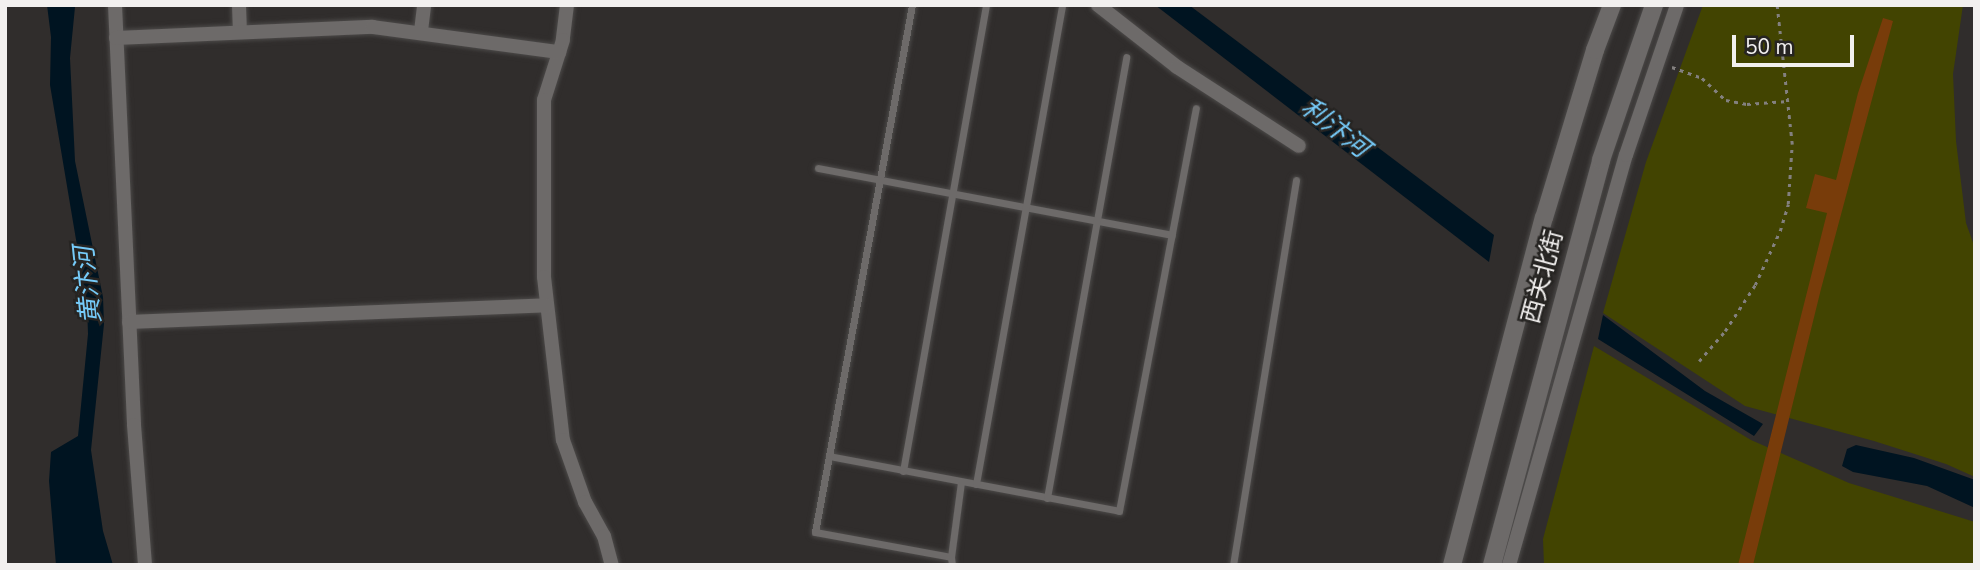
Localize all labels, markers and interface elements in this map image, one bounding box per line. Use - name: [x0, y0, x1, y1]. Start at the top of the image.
- scale bar: [1735, 21, 1857, 65]
- text: 50 m: [1745, 33, 1794, 61]
- water label: 利汴河: [1295, 92, 1375, 164]
- street label: 西关北街: [1517, 227, 1569, 327]
- water label: 黄汴河: [68, 245, 108, 325]

